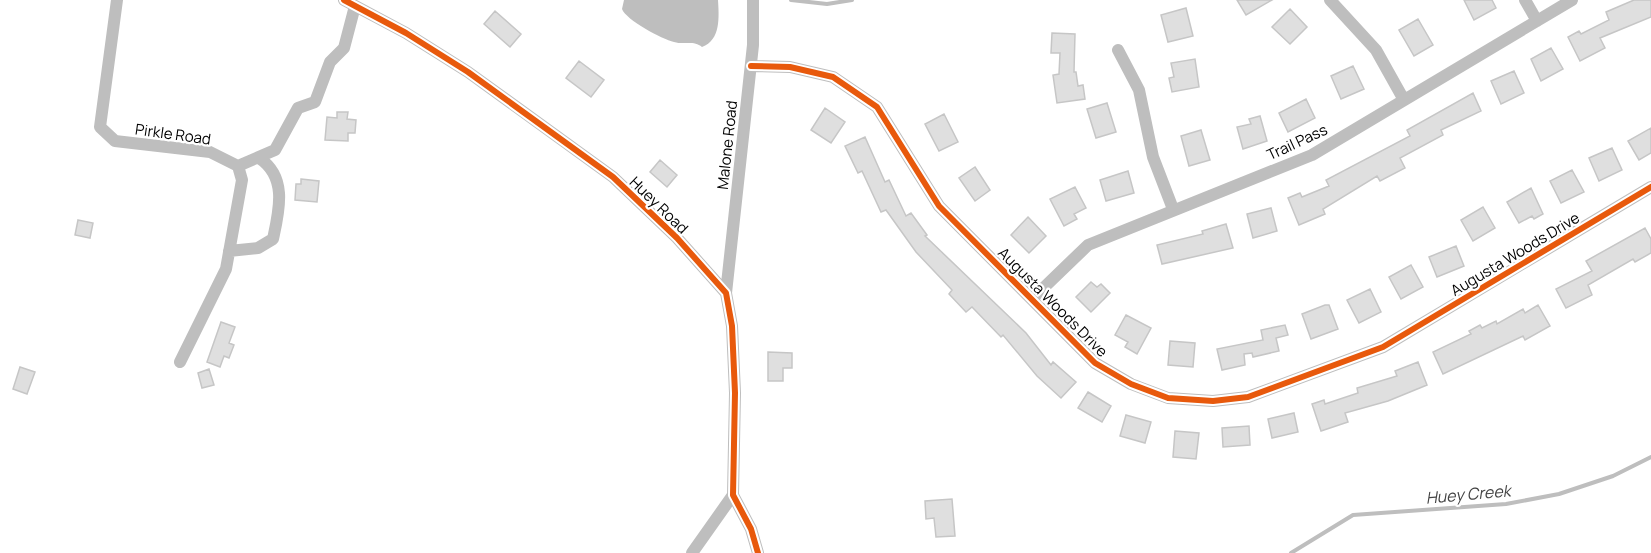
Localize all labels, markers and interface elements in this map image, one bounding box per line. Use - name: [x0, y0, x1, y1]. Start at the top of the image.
- street label: Malone Road: [712, 99, 742, 191]
- street label: Pirkle Road: [134, 118, 212, 150]
- street label: Trail Pass: [1263, 119, 1331, 165]
- street label: Huey Road: [625, 172, 693, 238]
- street label: Augusta Woods Drive: [1447, 207, 1584, 301]
- street label: Augusta Woods Drive: [994, 243, 1113, 362]
- water label: Huey Creek: [1425, 479, 1513, 509]

